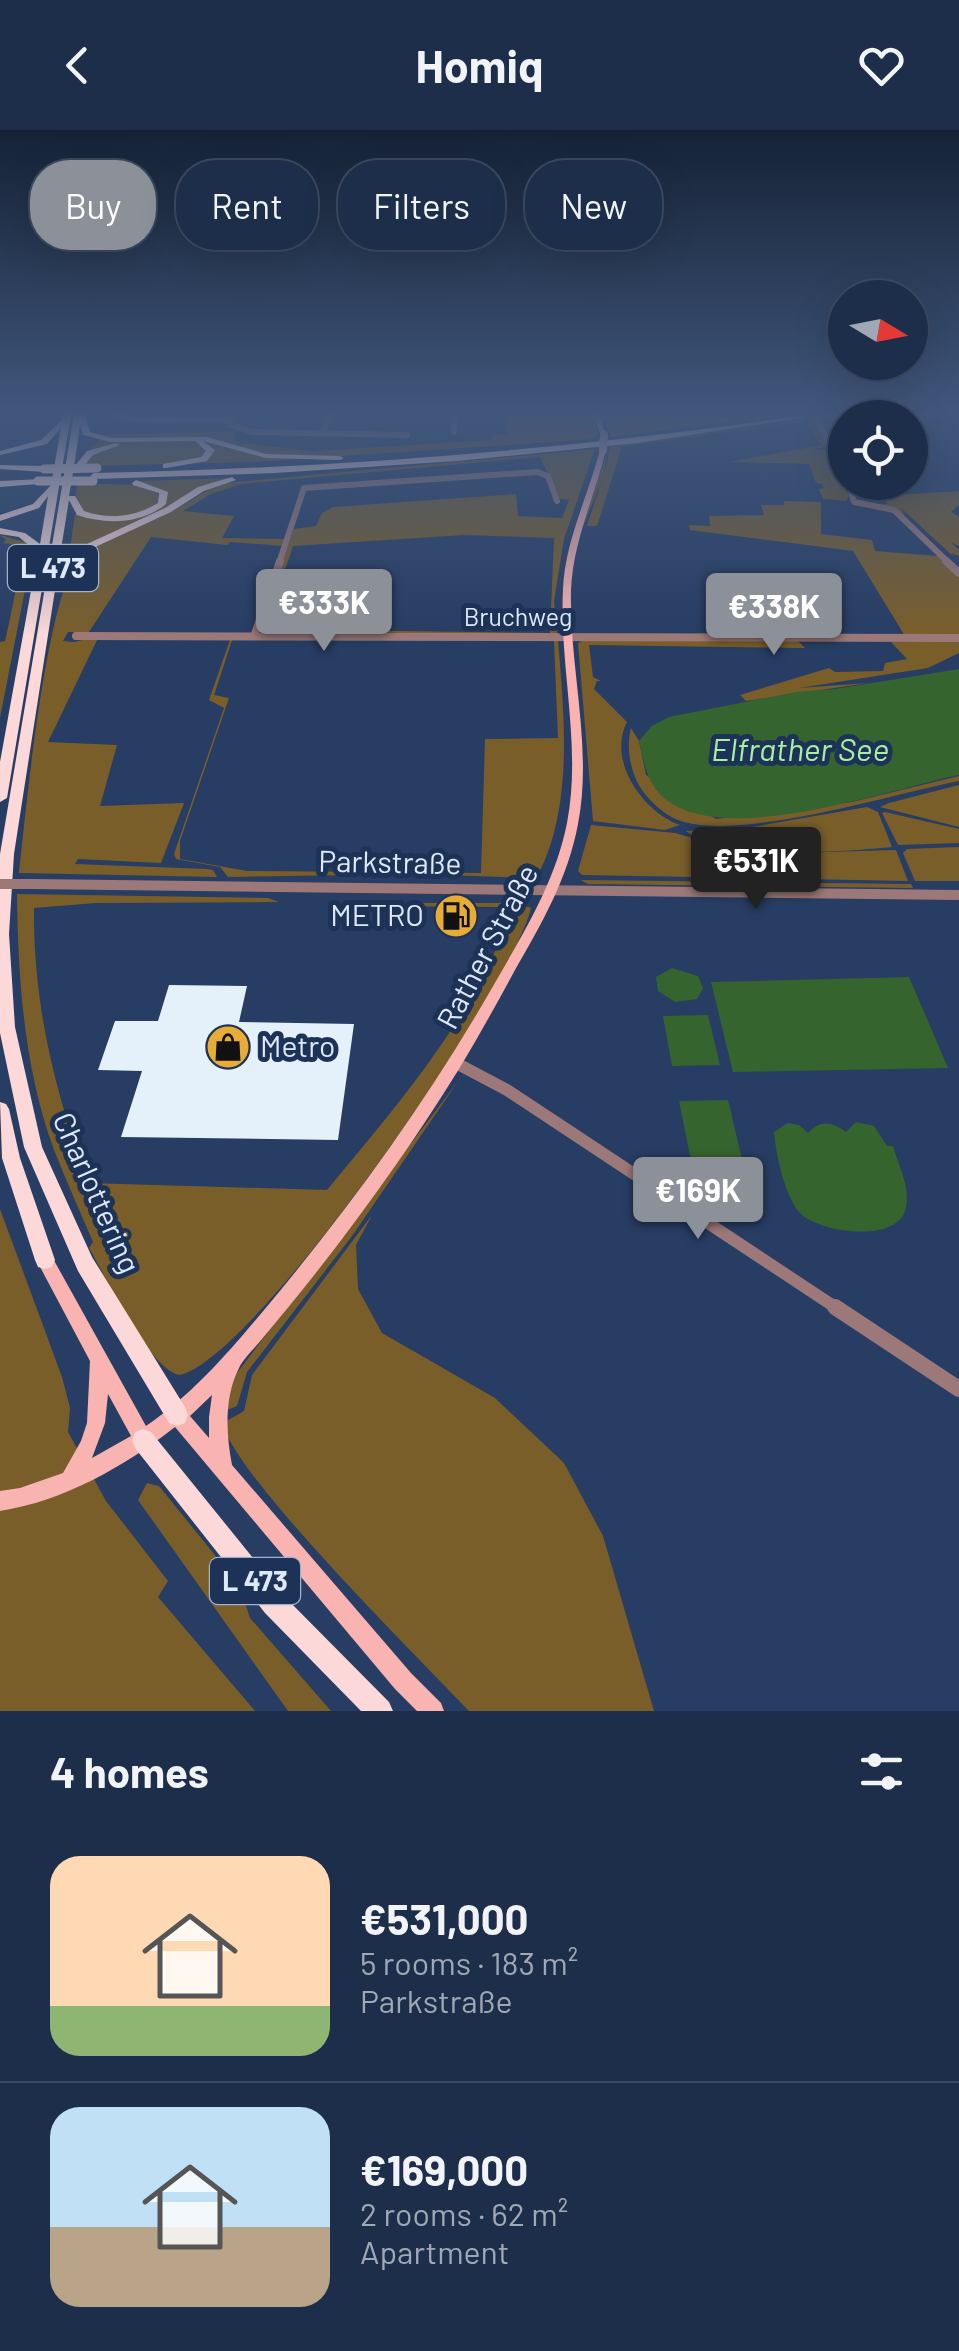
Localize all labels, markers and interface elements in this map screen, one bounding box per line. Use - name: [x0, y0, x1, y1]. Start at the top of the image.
- icon: back: [50, 38, 105, 93]
- text: Homiq: [416, 38, 543, 92]
- icon: heart: [854, 38, 909, 93]
- chip: Buy: [30, 160, 156, 250]
- chip: Rent: [176, 160, 318, 250]
- chip: Filters: [338, 160, 505, 250]
- chip: New: [525, 160, 662, 250]
- north arrow: [828, 280, 928, 380]
- map controls: [828, 280, 928, 500]
- button: locate: [828, 400, 928, 500]
- road number: L 473: [8, 545, 98, 591]
- pin: €333K: [254, 569, 394, 654]
- pin: €338K: [704, 573, 844, 658]
- text: €333K: [278, 582, 370, 620]
- text: €338K: [728, 586, 820, 624]
- street label: Bruchweg: [464, 601, 572, 631]
- water label: Elfrather See: [711, 729, 889, 767]
- pin: €531K: [686, 827, 826, 912]
- text: €531K: [713, 840, 799, 878]
- street label: Parkstraße: [318, 842, 462, 880]
- street label: Rather Straße: [428, 858, 545, 1034]
- fuel station icon: METRO: [433, 893, 479, 939]
- place label: METRO: [330, 896, 424, 932]
- shop icon: Metro: [205, 1024, 251, 1070]
- place label: Metro: [260, 1027, 335, 1063]
- street label: Charlottering: [46, 1106, 149, 1278]
- pin: €169K: [628, 1157, 768, 1242]
- text: €169K: [655, 1170, 741, 1208]
- road number: L 473: [210, 1558, 300, 1604]
- icon: filters: [854, 1744, 909, 1799]
- text: 4 homes: [50, 1746, 209, 1796]
- text: €531,000: [360, 1893, 529, 1943]
- icon: home: [130, 1896, 250, 2016]
- text: 5 rooms · 183 m²: [360, 1943, 578, 1981]
- text: Parkstraße: [360, 1981, 513, 2019]
- text: €169,000: [360, 2144, 528, 2194]
- icon: home: [130, 2147, 250, 2267]
- text: 2 rooms · 62 m²: [360, 2194, 568, 2232]
- text: Apartment: [360, 2232, 509, 2270]

